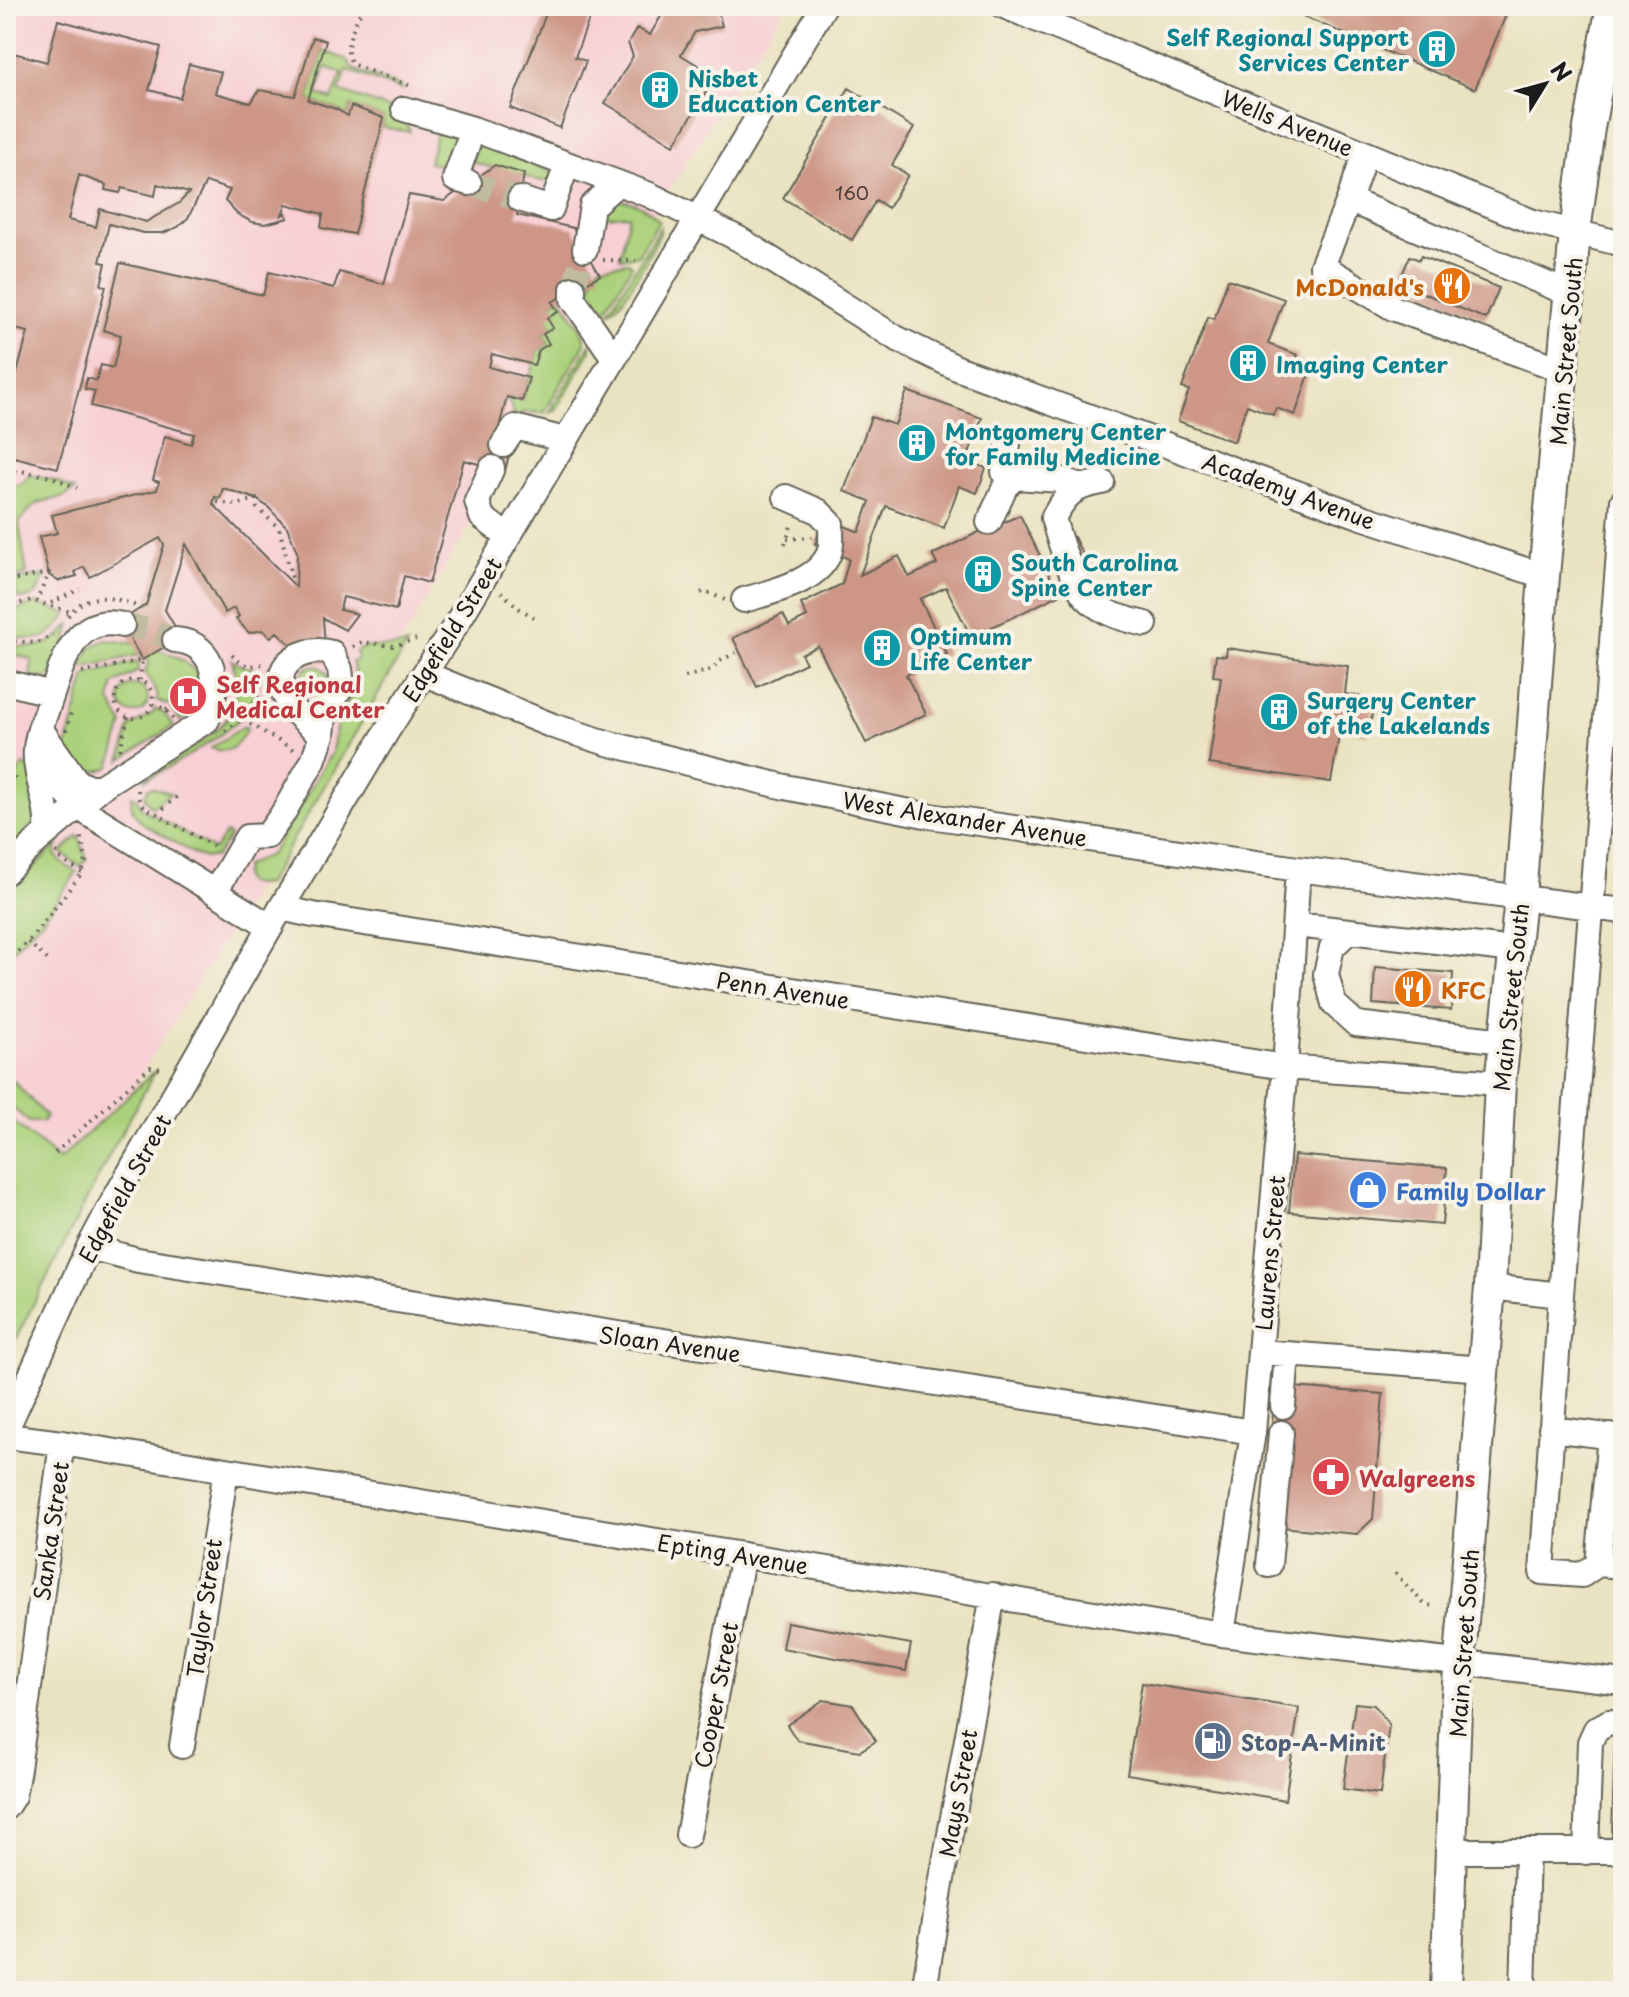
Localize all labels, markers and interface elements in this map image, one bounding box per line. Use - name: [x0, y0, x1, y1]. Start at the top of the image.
- place label: Self Regional Support Services Center: [1166, 20, 1410, 78]
- building icon: Self Regional Support Services Center: [1416, 28, 1458, 70]
- north arrow: [1505, 44, 1585, 124]
- text: N: [1544, 54, 1581, 88]
- place label: Nisbet Education Center: [688, 61, 881, 119]
- building icon: Nisbet Education Center: [639, 69, 681, 111]
- street label: Wells Avenue: [1217, 81, 1359, 163]
- house number: 160: [835, 179, 869, 206]
- street label: Main Street South: [1540, 255, 1590, 447]
- restaurant icon: McDonald's: [1431, 265, 1473, 307]
- place label: McDonald's: [1295, 270, 1424, 303]
- building icon: Imaging Center: [1227, 342, 1269, 384]
- place label: Imaging Center: [1276, 347, 1449, 380]
- place label: Montgomery Center for Family Medicine: [945, 414, 1167, 472]
- building icon: Montgomery Center for Family Medicine: [896, 422, 938, 464]
- street label: Academy Avenue: [1198, 443, 1380, 537]
- place label: South Carolina Spine Center: [1011, 545, 1179, 603]
- street label: Edgefield Street: [393, 550, 509, 708]
- building icon: South Carolina Spine Center: [962, 553, 1004, 595]
- place label: Optimum Life Center: [910, 619, 1033, 677]
- building icon: Optimum Life Center: [861, 627, 903, 669]
- place label: Self Regional Medical Center: [216, 667, 385, 725]
- hospital icon: Self Regional Medical Center: [167, 675, 209, 717]
- place label: Surgery Center of the Lakelands: [1307, 683, 1490, 741]
- building icon: Surgery Center of the Lakelands: [1258, 691, 1300, 733]
- street label: West Alexander Avenue: [840, 782, 1090, 854]
- street label: Main Street South: [1484, 901, 1536, 1093]
- street label: Penn Avenue: [714, 962, 852, 1016]
- restaurant icon: KFC: [1392, 968, 1434, 1010]
- place label: KFC: [1441, 973, 1486, 1006]
- street label: Edgefield Street: [69, 1108, 179, 1268]
- shop icon: Family Dollar: [1347, 1169, 1389, 1211]
- street label: Laurens Street: [1246, 1174, 1292, 1332]
- place label: Family Dollar: [1396, 1174, 1546, 1207]
- street label: Sloan Avenue: [597, 1317, 743, 1369]
- pharmacy icon: Walgreens: [1310, 1456, 1352, 1498]
- street label: Sanka Street: [24, 1459, 76, 1603]
- place label: Walgreens: [1359, 1461, 1475, 1494]
- street label: Epting Avenue: [655, 1525, 811, 1581]
- street label: Taylor Street: [177, 1536, 229, 1680]
- street label: Main Street South: [1440, 1548, 1486, 1738]
- street label: Cooper Street: [685, 1619, 745, 1771]
- fuel station icon: Stop-A-Minit: [1192, 1720, 1234, 1762]
- place label: Stop-A-Minit: [1241, 1725, 1386, 1758]
- street label: Mays Street: [930, 1726, 985, 1860]

